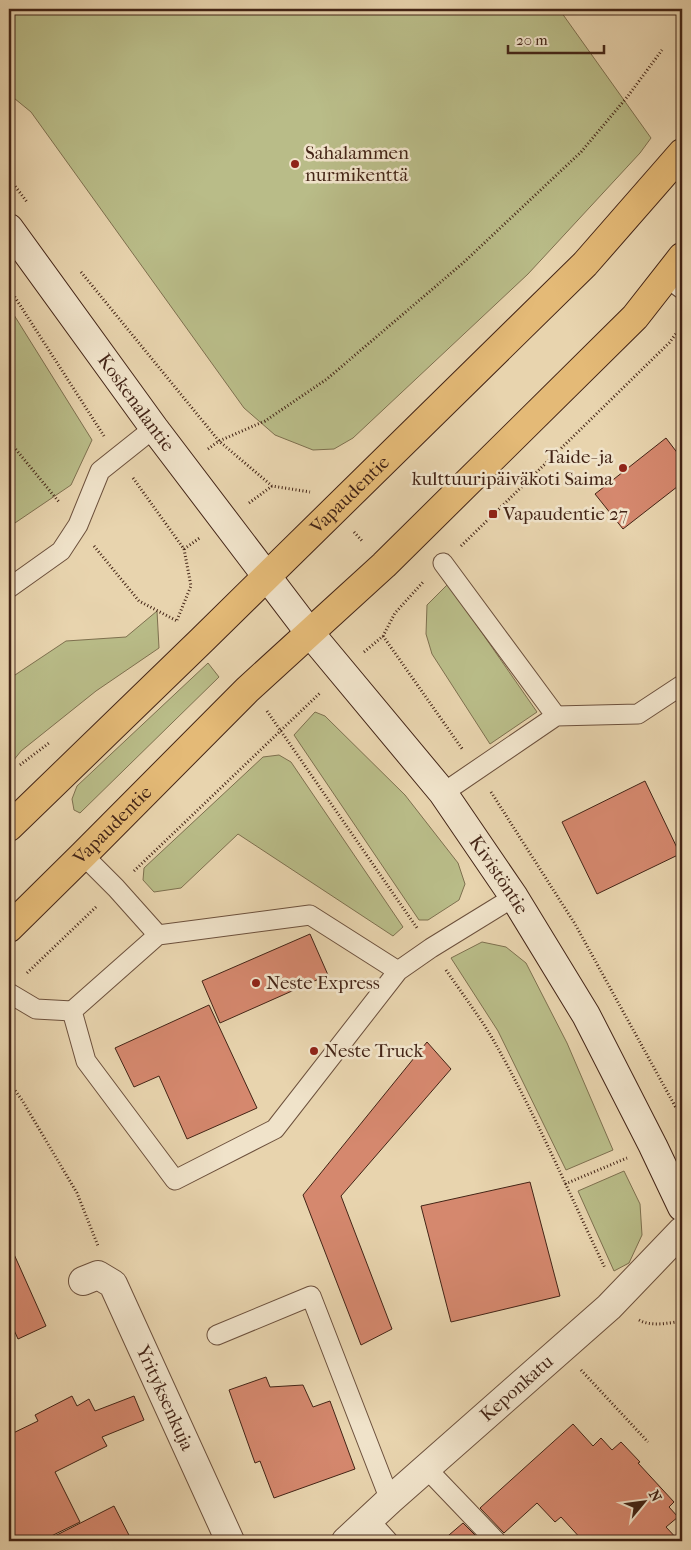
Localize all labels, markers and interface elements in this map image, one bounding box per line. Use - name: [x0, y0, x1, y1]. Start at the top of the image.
- scale bar: [508, 22, 605, 54]
- text: 20 m: [516, 31, 548, 49]
- place label: Sahalammen nurmikenttä: [305, 142, 409, 186]
- marker: Sahalammen nurmikenttä: [289, 158, 301, 170]
- street label: Koskenalantie: [93, 350, 179, 456]
- place label: Taide- ja kulttuuripäiväkoti Saima: [412, 446, 613, 490]
- street label: Vapaudentie: [305, 451, 394, 539]
- marker: Taide- ja kulttuuripäiväkoti Saima: [617, 462, 629, 474]
- place label: Vapaudentie 27: [502, 503, 628, 525]
- marker: Vapaudentie 27: [487, 508, 499, 520]
- street label: Vapaudentie: [68, 781, 156, 870]
- street label: Kivistöntie: [464, 832, 533, 919]
- place label: Neste Express: [266, 972, 380, 994]
- marker: Neste Express: [250, 977, 262, 989]
- place label: Neste Truck: [324, 1040, 423, 1062]
- marker: Neste Truck: [308, 1045, 320, 1057]
- street label: Yrityksenkuja: [131, 1341, 198, 1454]
- street label: Keponkatu: [476, 1350, 558, 1426]
- north arrow: [618, 1478, 668, 1528]
- text: N: [645, 1487, 665, 1505]

